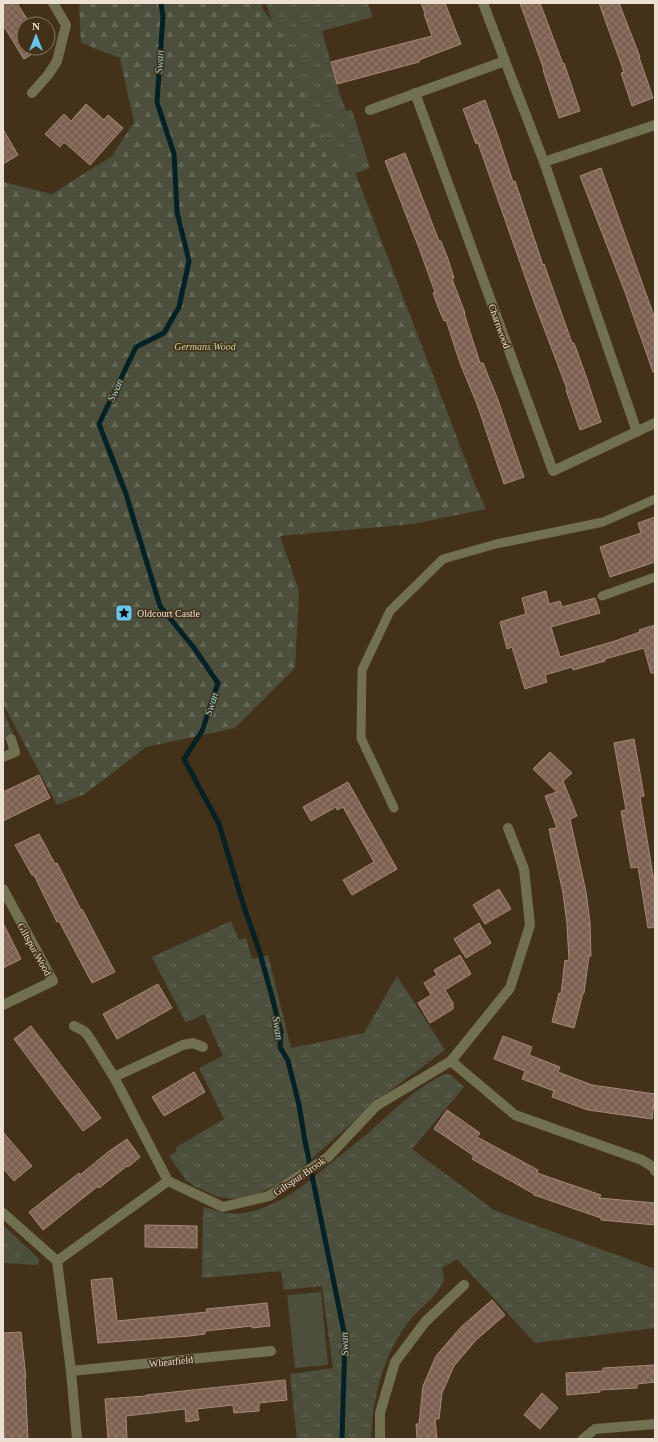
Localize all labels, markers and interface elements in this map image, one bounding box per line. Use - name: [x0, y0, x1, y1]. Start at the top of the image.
- north arrow: [16, 16, 56, 56]
- text: N: [32, 20, 40, 32]
- water label: Swan: [152, 49, 166, 74]
- street label: Charnwood: [486, 302, 513, 350]
- park label: Germans Wood: [174, 341, 237, 352]
- water label: Swan: [105, 376, 126, 403]
- place icon: Oldcourt Castle: [114, 603, 134, 623]
- place label: Oldcourt Castle: [137, 608, 201, 619]
- water label: Swan: [202, 690, 221, 717]
- street label: Giltspur Wood: [16, 921, 54, 978]
- water label: Swan: [270, 1015, 286, 1041]
- street label: Giltspur Brook: [271, 1155, 327, 1198]
- water label: Swan: [338, 1331, 350, 1356]
- street label: Wheatfield: [148, 1354, 194, 1369]

